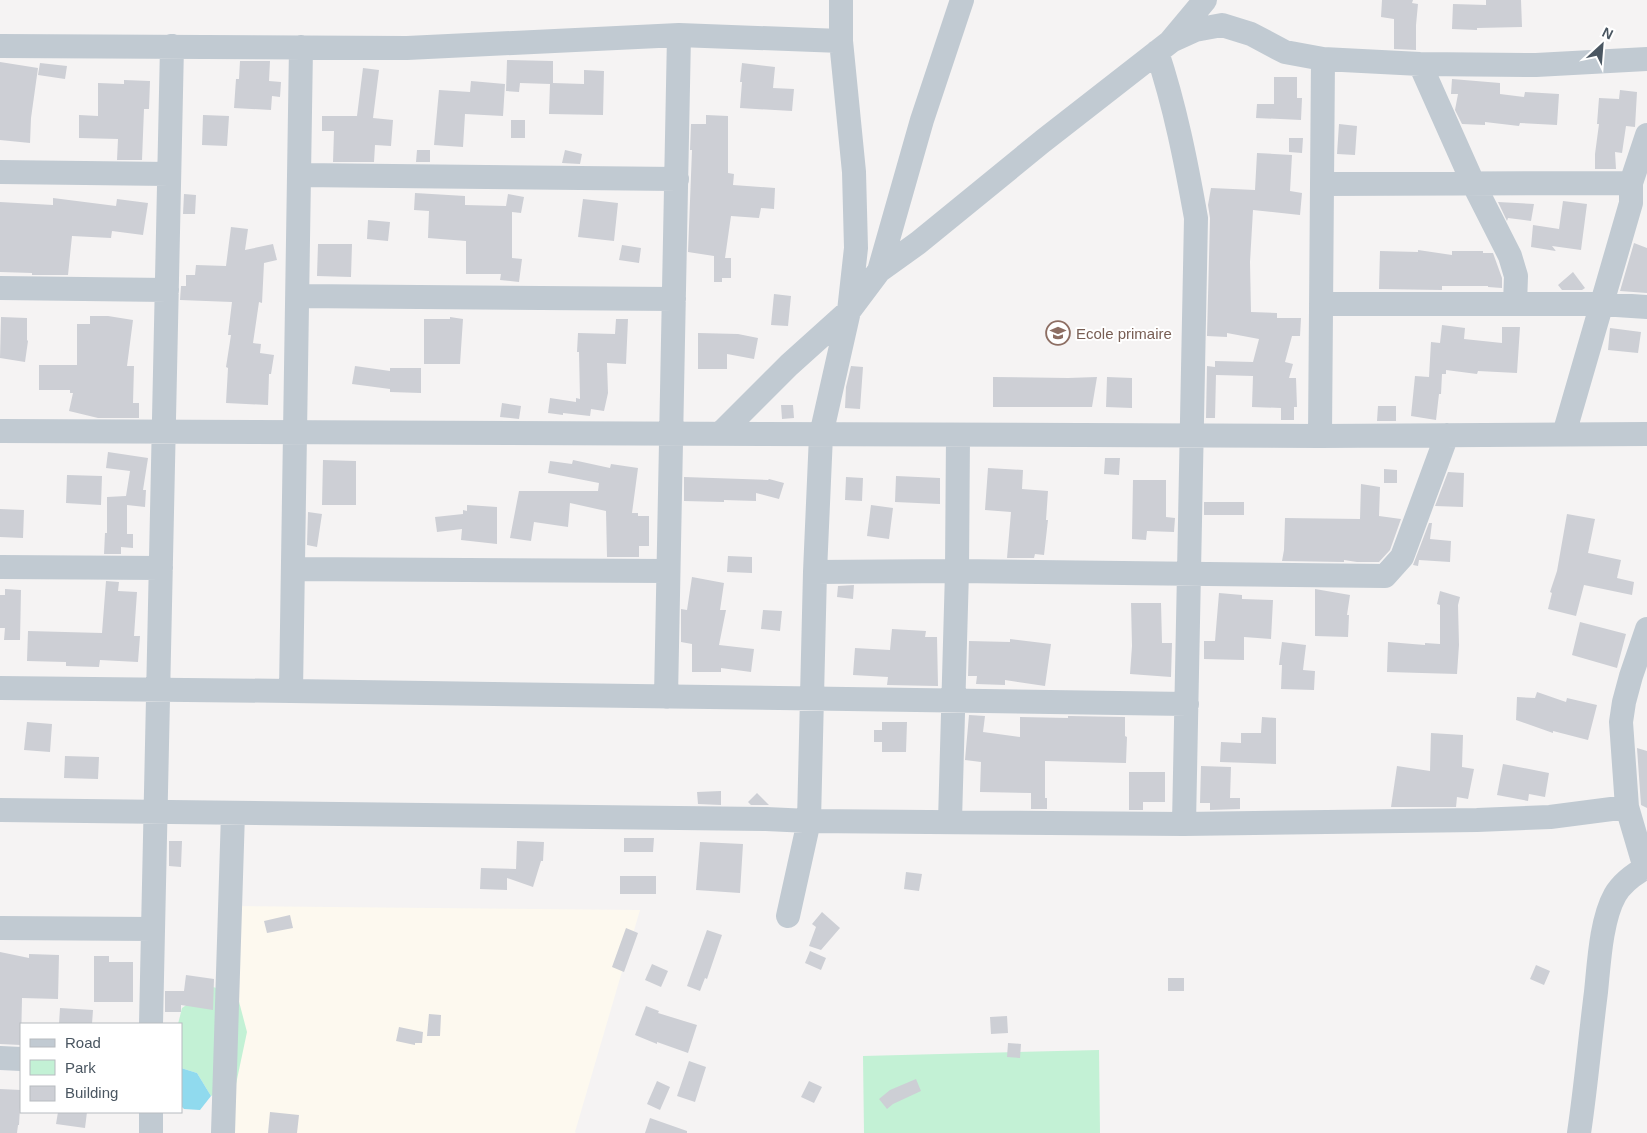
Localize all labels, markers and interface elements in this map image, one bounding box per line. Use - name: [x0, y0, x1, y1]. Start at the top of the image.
- north arrow: [1577, 20, 1627, 70]
- text: N: [1600, 24, 1616, 43]
- school or university icon: Ecole primaire: [1045, 320, 1071, 346]
- place label: Ecole primaire: [1076, 325, 1172, 342]
- legend: [20, 1023, 182, 1113]
- text: Road: [65, 1034, 101, 1051]
- text: Park: [65, 1059, 96, 1076]
- text: Building: [65, 1084, 118, 1101]

